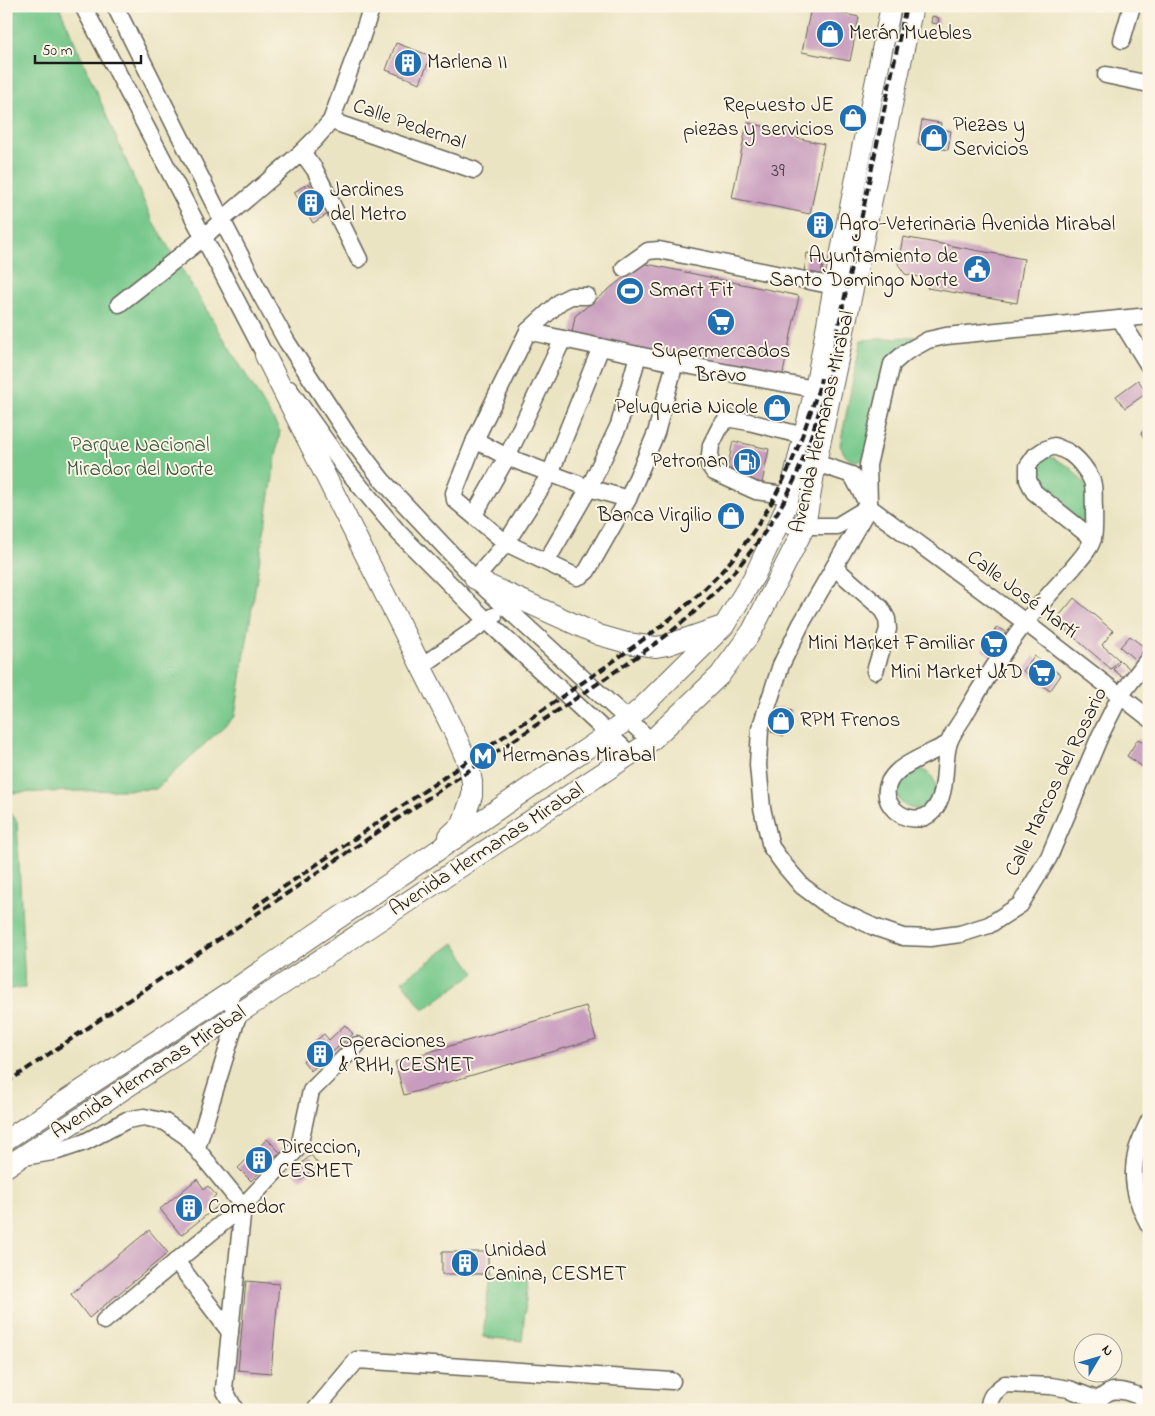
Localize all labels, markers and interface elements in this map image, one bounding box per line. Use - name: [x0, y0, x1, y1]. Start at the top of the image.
- shop icon: Merán Muebles: [815, 19, 845, 49]
- place label: Merán Muebles: [849, 19, 972, 49]
- scale bar: [35, 32, 141, 64]
- text: 50 m: [42, 40, 73, 62]
- building icon: Marlena II: [393, 48, 423, 78]
- place label: Marlena II: [427, 48, 507, 78]
- place label: Repuesto JE piezas y servicios: [683, 91, 834, 147]
- street label: Calle Pedernal: [348, 92, 470, 158]
- shop icon: Repuesto JE piezas y servicios: [838, 103, 868, 133]
- place label: Piezas y Servicios: [953, 111, 1029, 165]
- shop icon: Piezas y Servicios: [919, 123, 949, 153]
- house number: 39: [771, 158, 785, 185]
- place label: Jardines del Metro: [330, 176, 407, 230]
- building icon: Jardines del Metro: [296, 188, 326, 218]
- building icon: Agro-Veterinaria Avenida Mirabal: [805, 210, 835, 240]
- place label: Agro-Veterinaria Avenida Mirabal: [839, 210, 1115, 242]
- place label: Ayuntamiento de Santo Domingo Norte: [769, 242, 959, 298]
- public building icon: Ayuntamiento de Santo Domingo Norte: [962, 254, 992, 284]
- sports icon: Smart Fit: [615, 276, 645, 306]
- place label: Smart Fit: [649, 276, 733, 306]
- supermarket icon: Supermercados Bravo: [706, 307, 736, 337]
- street label: Avenida Hermanas Mirabal: [783, 308, 863, 536]
- place label: Supermercados Bravo: [651, 337, 791, 391]
- place label: Peluqueria Nicole: [615, 393, 759, 423]
- shop icon: Peluqueria Nicole: [762, 393, 792, 423]
- park label: Parque Nacional Mirador del Norte: [67, 431, 214, 485]
- place label: Petronan: [651, 447, 728, 477]
- fuel station icon: Petronan: [732, 447, 762, 477]
- place label: Banca Virgilio: [597, 501, 712, 533]
- shop icon: Banca Virgilio: [716, 501, 746, 531]
- street label: Calle José Martí: [960, 543, 1084, 647]
- place label: Mini Market Familiar: [807, 629, 975, 659]
- supermarket icon: Mini Market Familiar: [979, 629, 1009, 659]
- place label: Mini Market J&D: [890, 658, 1023, 688]
- supermarket icon: Mini Market J&D: [1027, 658, 1057, 688]
- street label: Calle Marcos del Rosario: [998, 682, 1116, 882]
- shop icon: RPM Frenos: [766, 706, 796, 736]
- place label: RPM Frenos: [800, 706, 900, 736]
- metro station icon: Hermanas Mirabal: [468, 741, 498, 771]
- place label: Hermanas Mirabal: [502, 741, 656, 771]
- street label: Avenida Hermanas Mirabal: [384, 776, 590, 924]
- street label: Avenida Hermanas Mirabal: [46, 999, 252, 1147]
- place label: Operaciones & RHH, CESMET: [339, 1027, 474, 1081]
- building icon: Operaciones & RHH, CESMET: [305, 1039, 335, 1069]
- place label: Direccion, CESMET: [277, 1133, 360, 1187]
- building icon: Direccion, CESMET: [244, 1145, 274, 1175]
- building icon: Comedor: [174, 1193, 204, 1223]
- place label: Comedor: [208, 1193, 286, 1223]
- place label: Unidad Canina, CESMET: [484, 1236, 627, 1290]
- building icon: Unidad Canina, CESMET: [450, 1248, 480, 1278]
- north arrow: [1072, 1334, 1122, 1384]
- text: N: [1096, 1341, 1118, 1361]

